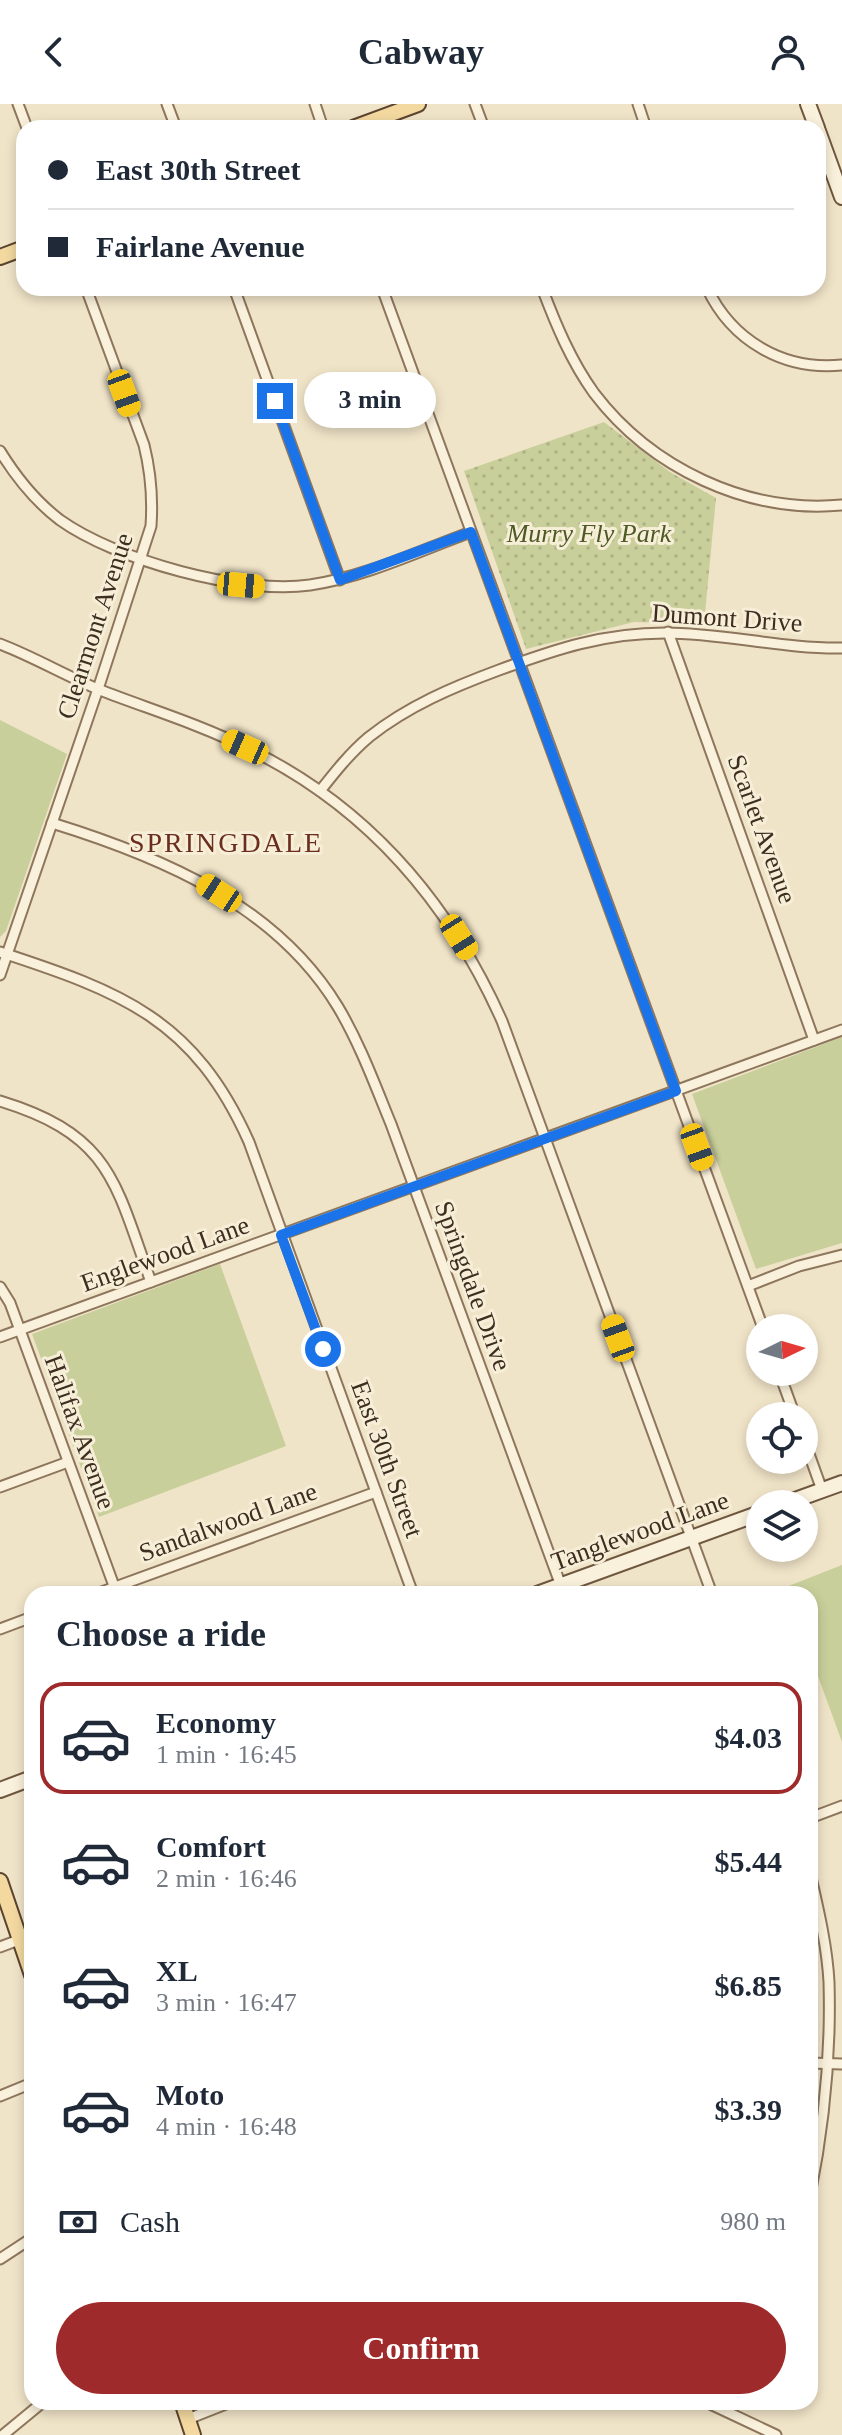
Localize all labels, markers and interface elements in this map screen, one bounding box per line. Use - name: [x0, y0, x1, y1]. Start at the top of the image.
- icon: back: [32, 30, 76, 74]
- icon: person: [766, 30, 810, 74]
- text: Cabway: [358, 32, 484, 72]
- text: East 30th Street: [96, 153, 300, 186]
- text: Fairlane Avenue: [96, 230, 305, 263]
- car: [105, 366, 143, 420]
- callout: 3 min: [303, 373, 435, 429]
- route end: [257, 383, 293, 419]
- text: 3 min: [339, 385, 401, 414]
- park label: Murry Fly Park: [506, 519, 672, 548]
- street label: Clearmont Avenue: [51, 529, 139, 723]
- car: [216, 571, 266, 599]
- street label: Dumont Drive: [651, 598, 803, 638]
- car: [218, 726, 272, 768]
- street label: Scarlet Avenue: [722, 751, 802, 907]
- district label: SPRINGDALE: [129, 827, 323, 858]
- car: [192, 870, 246, 916]
- car: [436, 910, 482, 964]
- car: [678, 1120, 716, 1174]
- street label: Springdale Drive: [429, 1197, 517, 1375]
- street label: Englewood Lane: [77, 1210, 253, 1298]
- car: [599, 1311, 637, 1365]
- north arrow: [746, 1314, 818, 1386]
- map controls: [746, 1314, 818, 1562]
- route start: [305, 1331, 341, 1367]
- street label: Halifax Avenue: [39, 1351, 121, 1513]
- street label: East 30th Street: [345, 1377, 429, 1542]
- button: locate: [746, 1402, 818, 1474]
- street label: Sandalwood Lane: [135, 1476, 321, 1568]
- street label: Tanglewood Lane: [547, 1485, 733, 1577]
- button: layers: [746, 1490, 818, 1562]
- text: Choose a ride: [56, 1614, 266, 1654]
- icon: car: [60, 1702, 132, 1774]
- text: Economy: [156, 1706, 276, 1739]
- text: $4.03: [715, 1721, 782, 1754]
- text: 1 min · 16:45: [156, 1740, 297, 1769]
- icon: car: [60, 1826, 132, 1898]
- text: Comfort: [156, 1830, 266, 1863]
- text: $5.44: [715, 1845, 782, 1878]
- text: 2 min · 16:46: [156, 1864, 297, 1893]
- icon: car: [60, 1950, 132, 2022]
- text: XL: [156, 1954, 198, 1987]
- text: $6.85: [715, 1969, 782, 2002]
- text: 3 min · 16:47: [156, 1988, 297, 2017]
- icon: car: [60, 2074, 132, 2146]
- text: Moto: [156, 2078, 224, 2111]
- text: $3.39: [715, 2093, 782, 2126]
- text: 4 min · 16:48: [156, 2112, 297, 2141]
- icon: cash: [56, 2200, 100, 2244]
- text: Cash: [120, 2205, 180, 2238]
- text: 980 m: [720, 2207, 786, 2236]
- button: Confirm: [56, 2302, 786, 2394]

